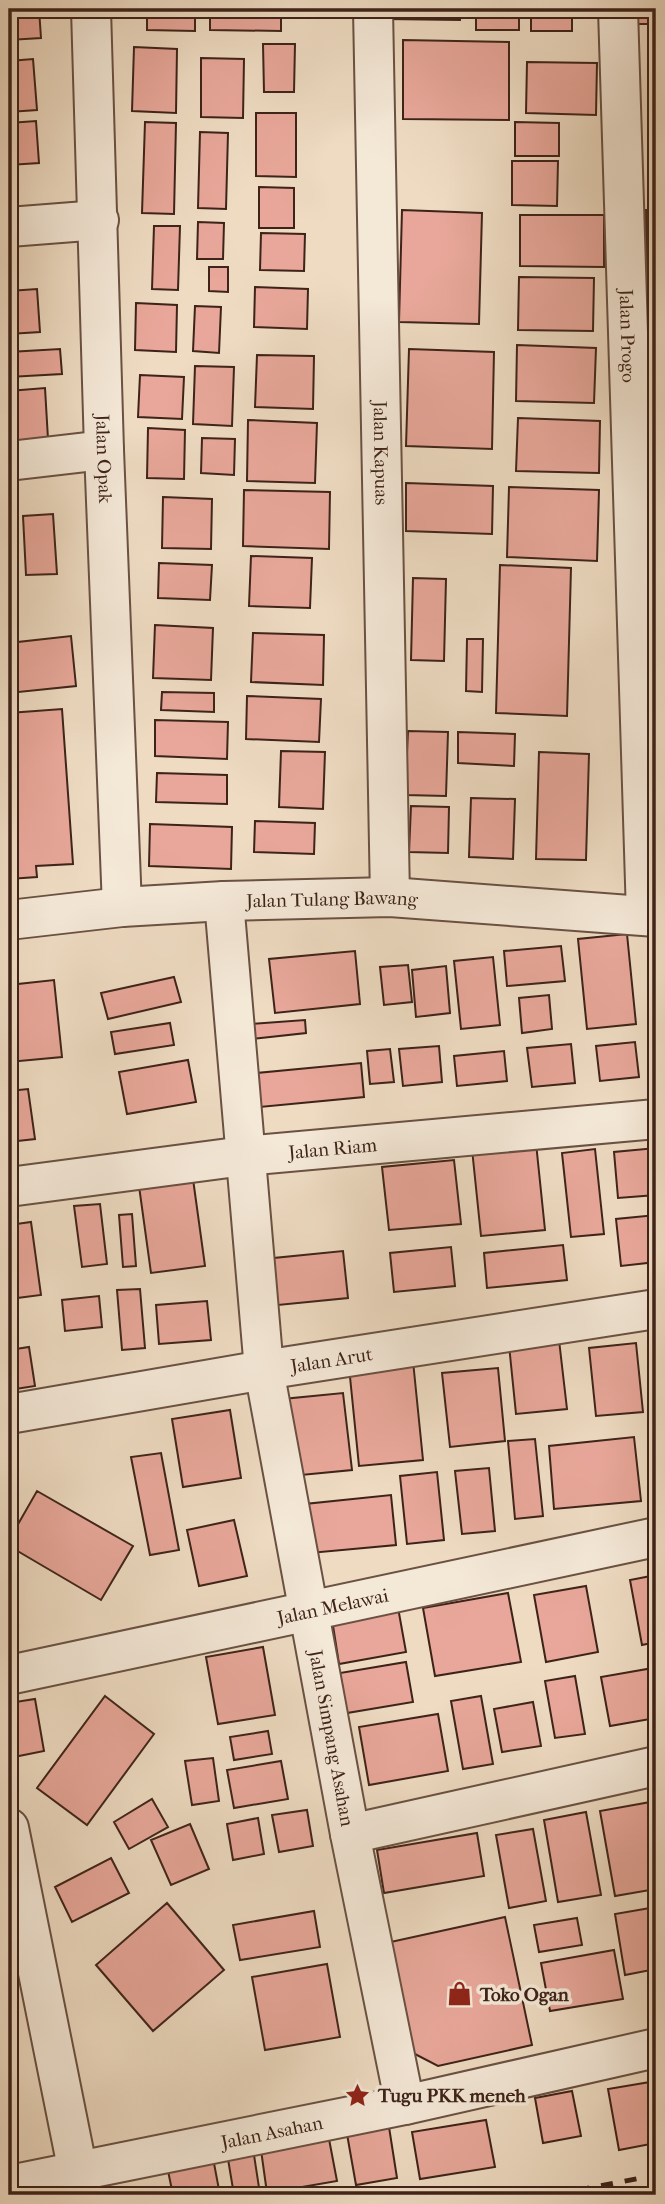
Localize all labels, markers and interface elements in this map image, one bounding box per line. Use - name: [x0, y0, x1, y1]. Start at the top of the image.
- street label: Jalan Progo: [615, 287, 640, 383]
- street label: Jalan Kapuas: [368, 399, 392, 505]
- street label: Jalan Opak: [91, 412, 116, 504]
- street label: Jalan Tulang Bawang: [244, 887, 419, 913]
- street label: Jalan Riam: [286, 1134, 378, 1164]
- street label: Jalan Arut: [287, 1343, 374, 1378]
- street label: Jalan Melawai: [273, 1584, 391, 1630]
- street label: Jalan Simpang Asahan: [304, 1646, 358, 1828]
- shop icon: Toko Ogan: [446, 1980, 474, 2008]
- place label: Toko Ogan: [479, 1984, 570, 2006]
- place icon: Tugu PKK meneh: [344, 2081, 372, 2109]
- place label: Tugu PKK meneh: [377, 2085, 526, 2107]
- street label: Jalan Asahan: [217, 2112, 325, 2154]

